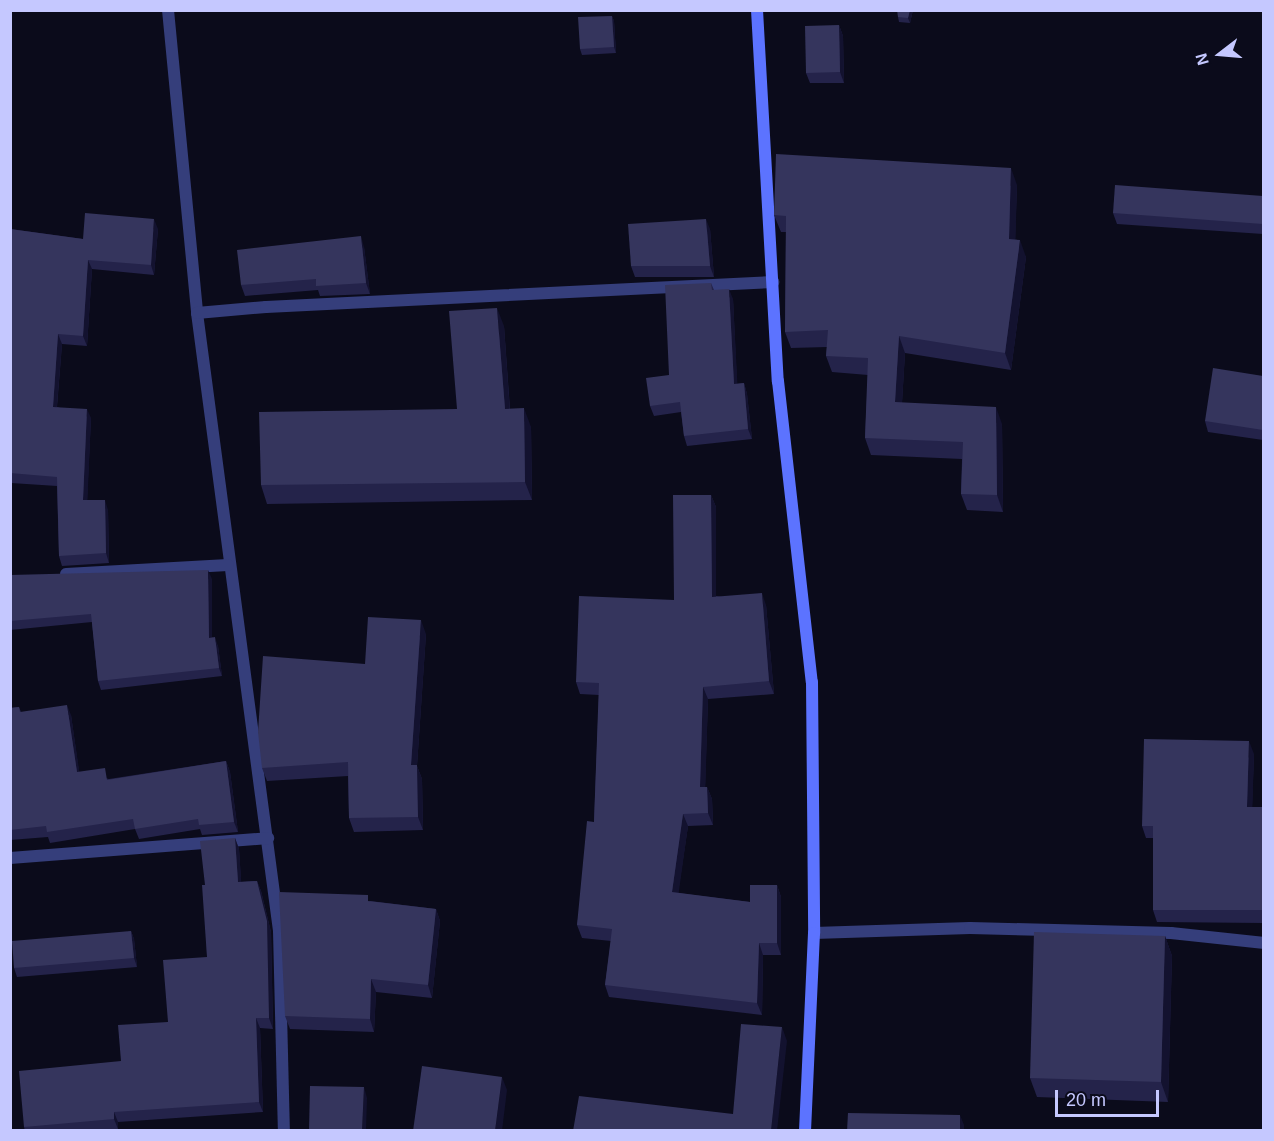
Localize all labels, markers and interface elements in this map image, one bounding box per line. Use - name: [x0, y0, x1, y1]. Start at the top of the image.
- north arrow: [1190, 24, 1250, 84]
- text: N: [1192, 51, 1212, 67]
- scale bar: [1058, 1078, 1162, 1116]
- text: 20 m: [1066, 1090, 1106, 1110]

